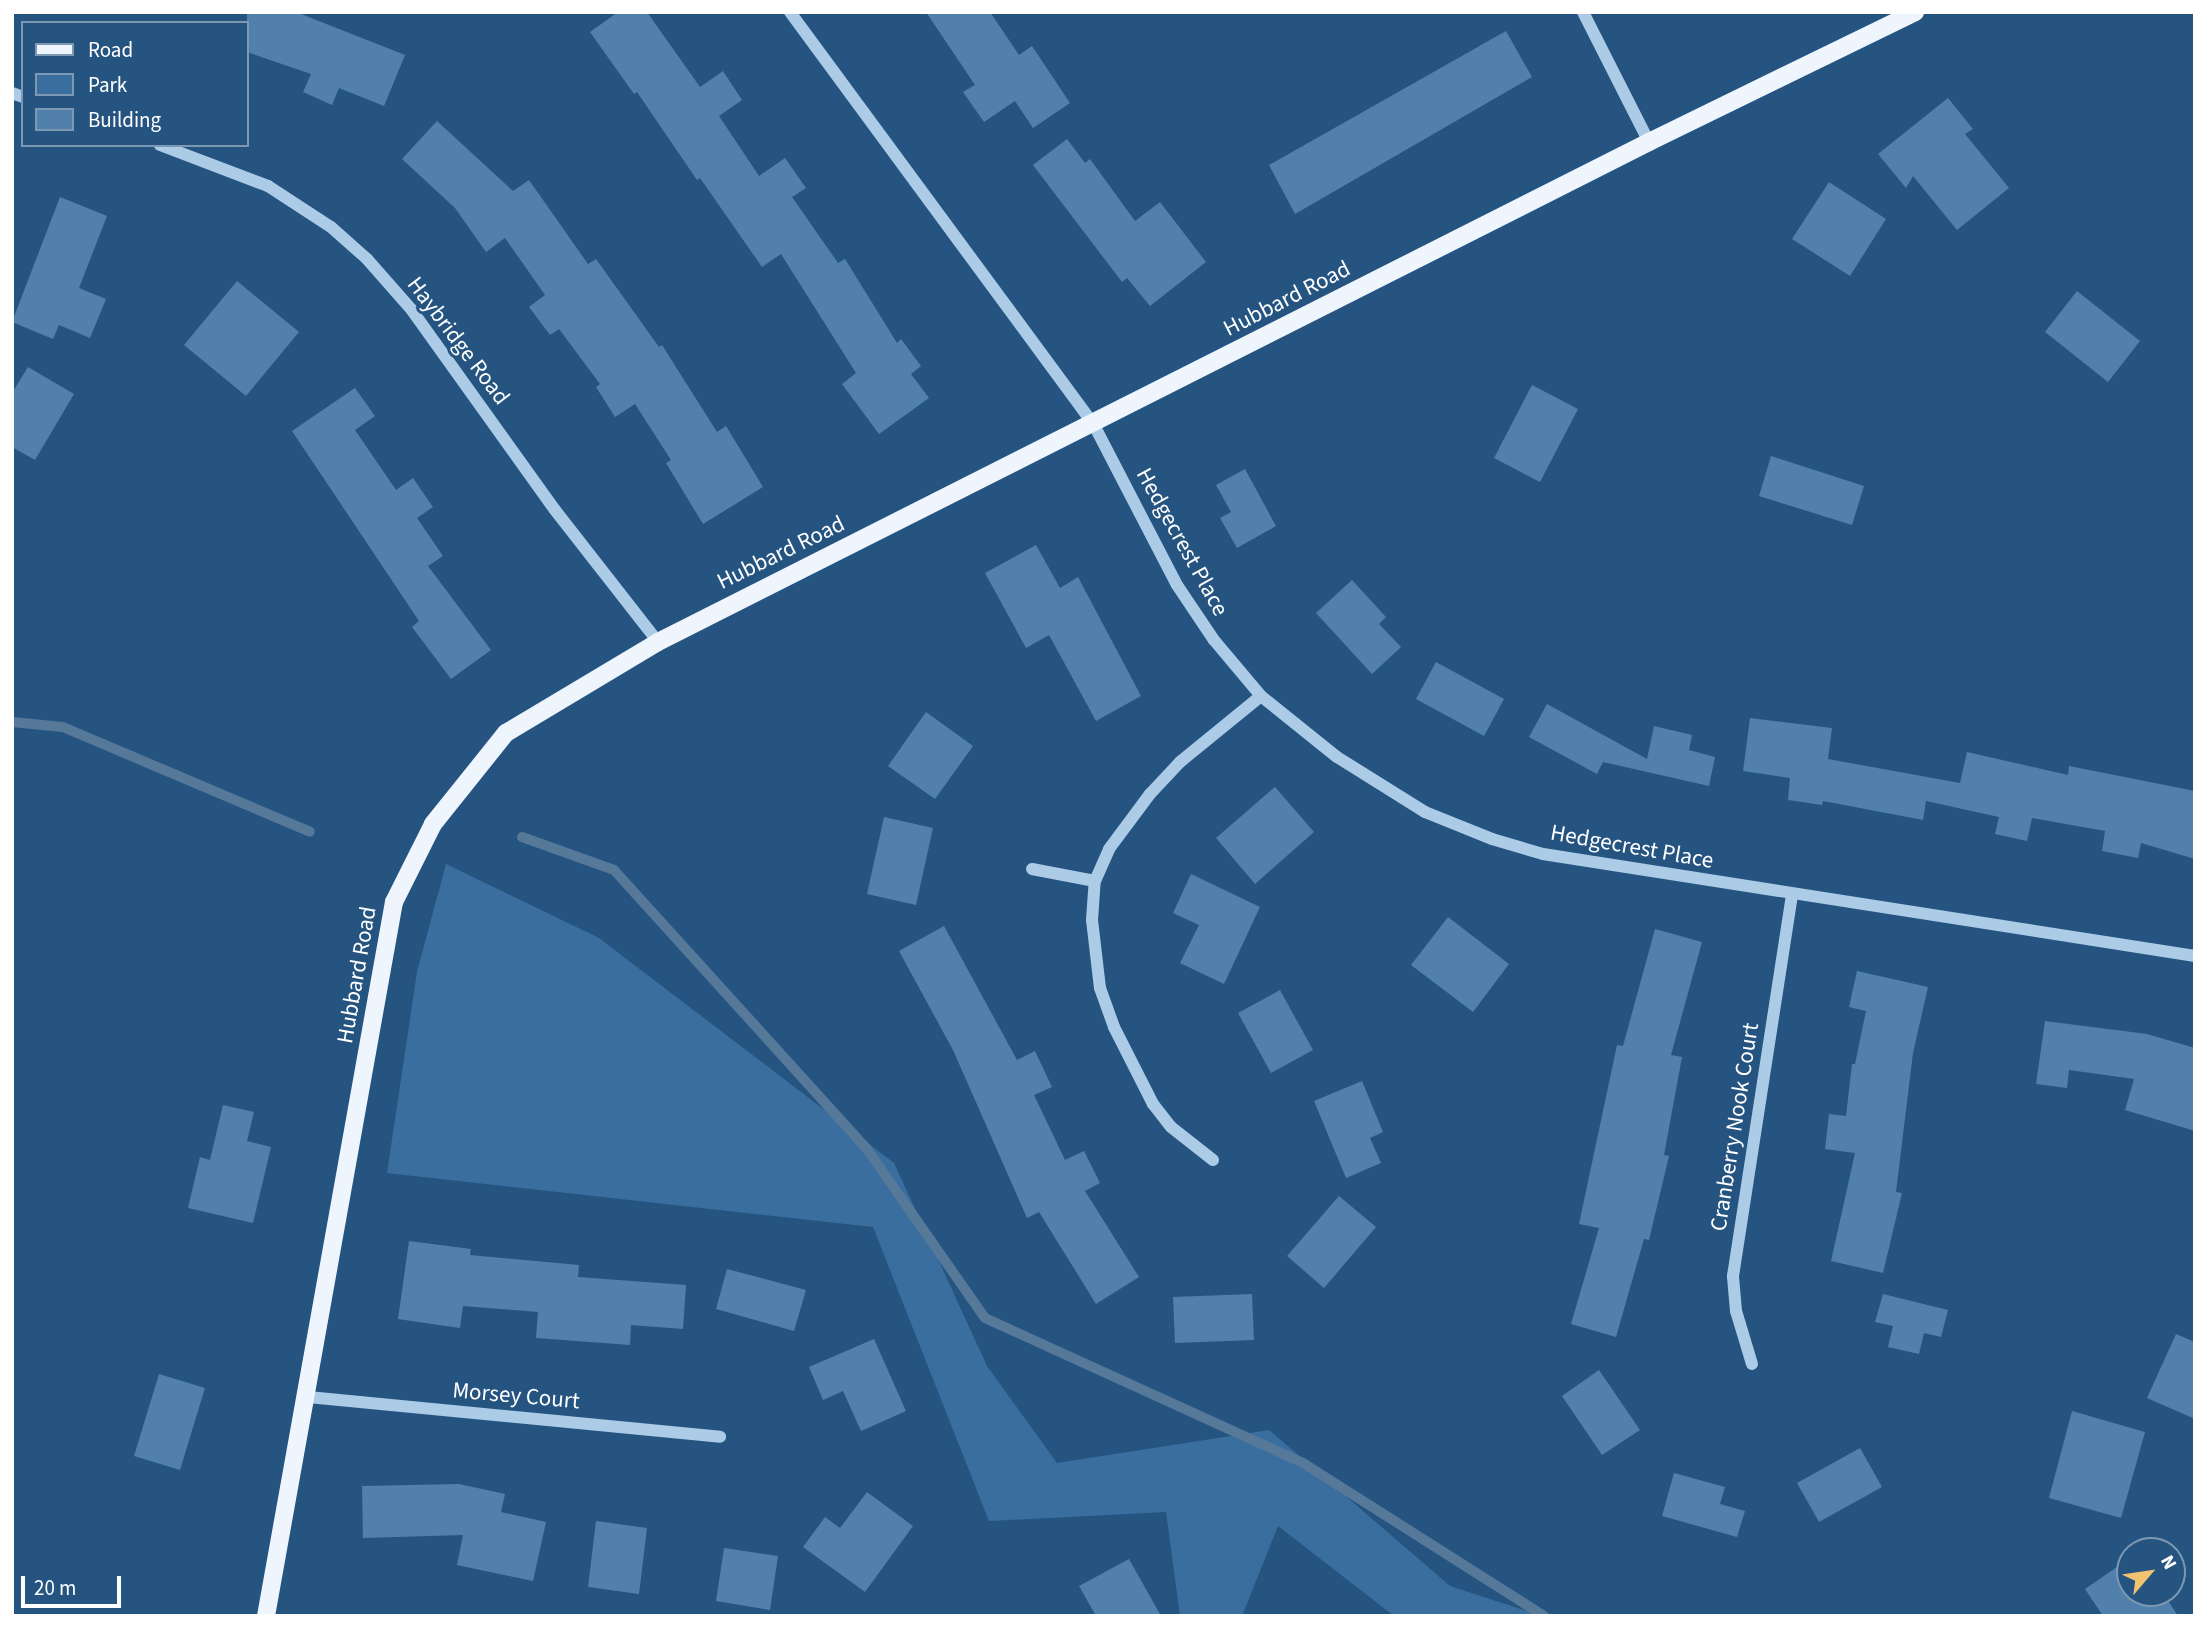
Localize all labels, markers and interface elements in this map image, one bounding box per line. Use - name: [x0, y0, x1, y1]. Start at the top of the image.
- legend: [21, 21, 248, 147]
- text: Road: [88, 35, 133, 65]
- text: Park: [88, 70, 127, 100]
- text: Building: [88, 105, 161, 135]
- street label: Hubbard Road: [1219, 255, 1355, 343]
- street label: Haybridge Road: [401, 272, 515, 410]
- street label: Hedgecrest Place: [1130, 463, 1234, 621]
- street label: Hubbard Road: [713, 510, 849, 596]
- street label: Hedgecrest Place: [1548, 819, 1716, 875]
- street label: Hubbard Road: [331, 904, 383, 1046]
- street label: Cranberry Nook Court: [1705, 1021, 1765, 1233]
- street label: Morsey Court: [451, 1377, 581, 1415]
- north arrow: [2116, 1537, 2186, 1607]
- text: N: [2153, 1550, 2183, 1575]
- scale bar: [24, 1562, 124, 1606]
- text: 20 m: [34, 1573, 76, 1603]

